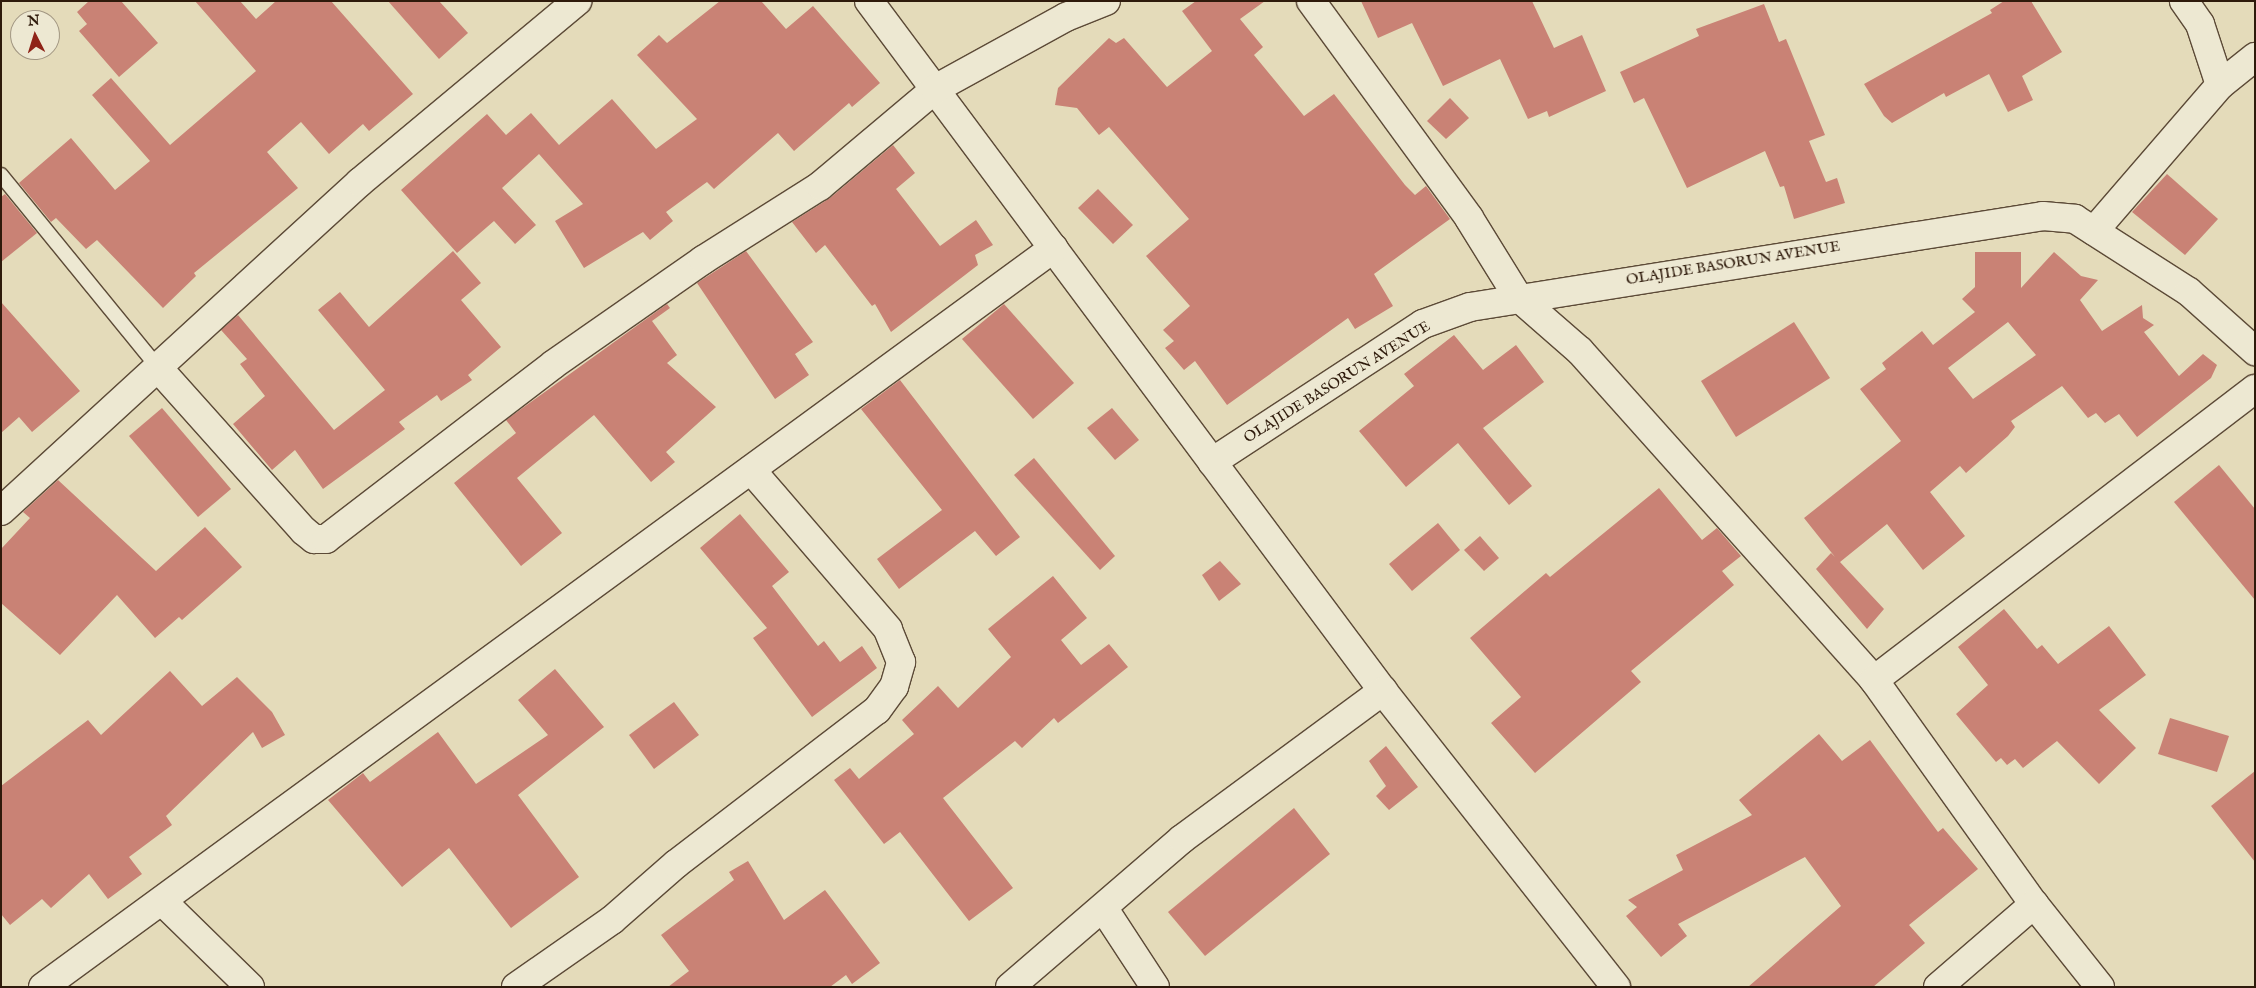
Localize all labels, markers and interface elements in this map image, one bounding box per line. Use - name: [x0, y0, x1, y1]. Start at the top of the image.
- north arrow: [10, 10, 60, 60]
- text: N: [27, 12, 41, 31]
- street label: OLAJIDE BASORUN AVENUE: [1625, 237, 1841, 289]
- street label: OLAJIDE BASORUN AVENUE: [1240, 317, 1434, 447]

